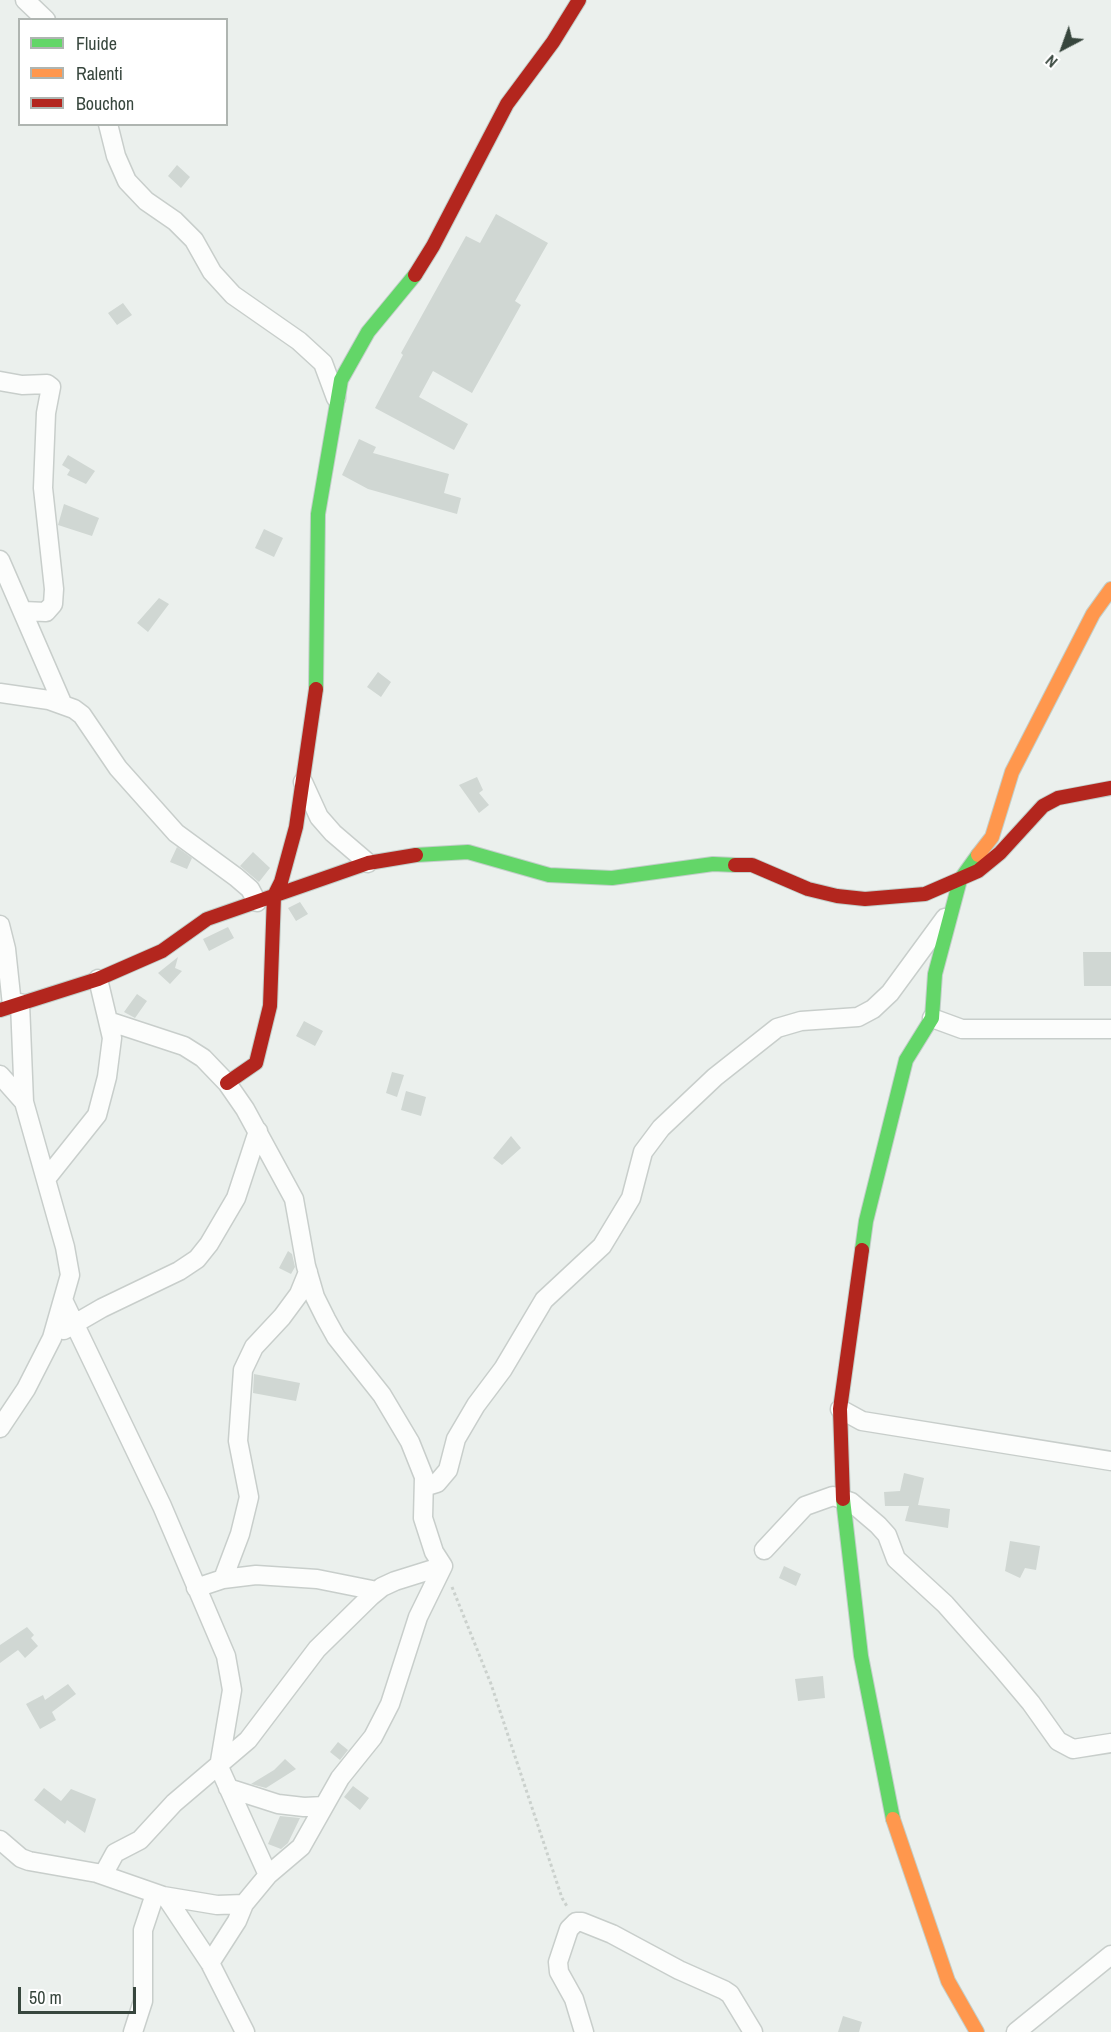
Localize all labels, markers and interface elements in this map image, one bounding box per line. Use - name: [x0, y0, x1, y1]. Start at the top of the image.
- legend: [18, 18, 228, 126]
- north arrow: [1033, 18, 1093, 78]
- text: Fluide: [76, 31, 117, 56]
- text: N: [1040, 50, 1062, 73]
- text: Ralenti: [76, 61, 123, 86]
- text: Bouchon: [76, 91, 134, 116]
- scale bar: [21, 1975, 140, 2013]
- text: 50 m: [29, 1985, 62, 2010]

